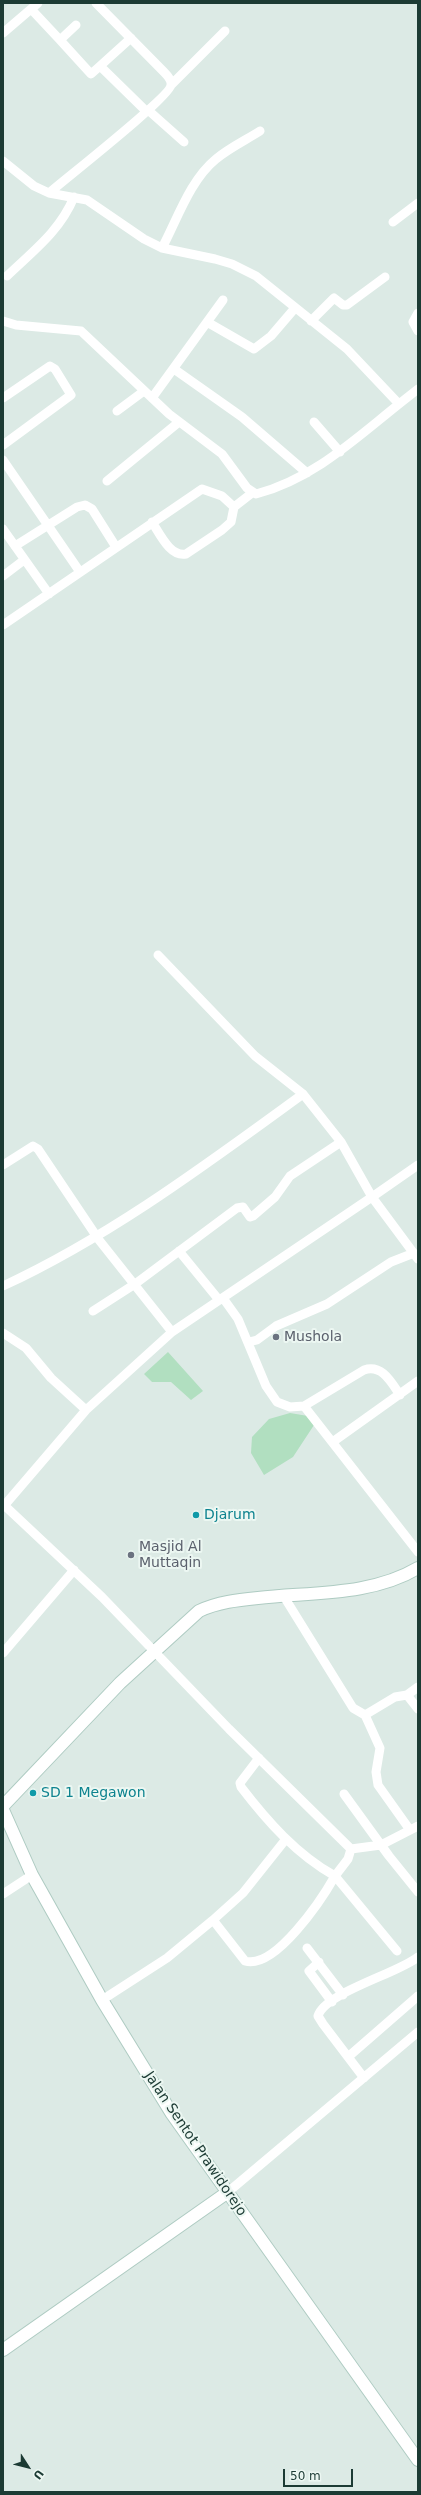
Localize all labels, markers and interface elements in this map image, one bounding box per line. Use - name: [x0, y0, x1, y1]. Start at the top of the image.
- place label: Mushola: [284, 1329, 342, 1345]
- marker: Mushola: [271, 1332, 281, 1342]
- place label: Djarum: [204, 1507, 256, 1523]
- marker: Djarum: [191, 1510, 201, 1520]
- place label: Masjid Al Muttaqin: [139, 1539, 202, 1572]
- marker: Masjid Al Muttaqin: [126, 1550, 136, 1560]
- place label: SD 1 Megawon: [41, 1785, 146, 1801]
- marker: SD 1 Megawon: [28, 1788, 38, 1798]
- street label: Jalan Sentot Prawidorejo: [140, 2069, 250, 2219]
- north arrow: [8, 2447, 48, 2487]
- scale bar: [285, 2461, 355, 2487]
- text: U: [30, 2467, 46, 2482]
- text: 50 m: [290, 2469, 321, 2483]

